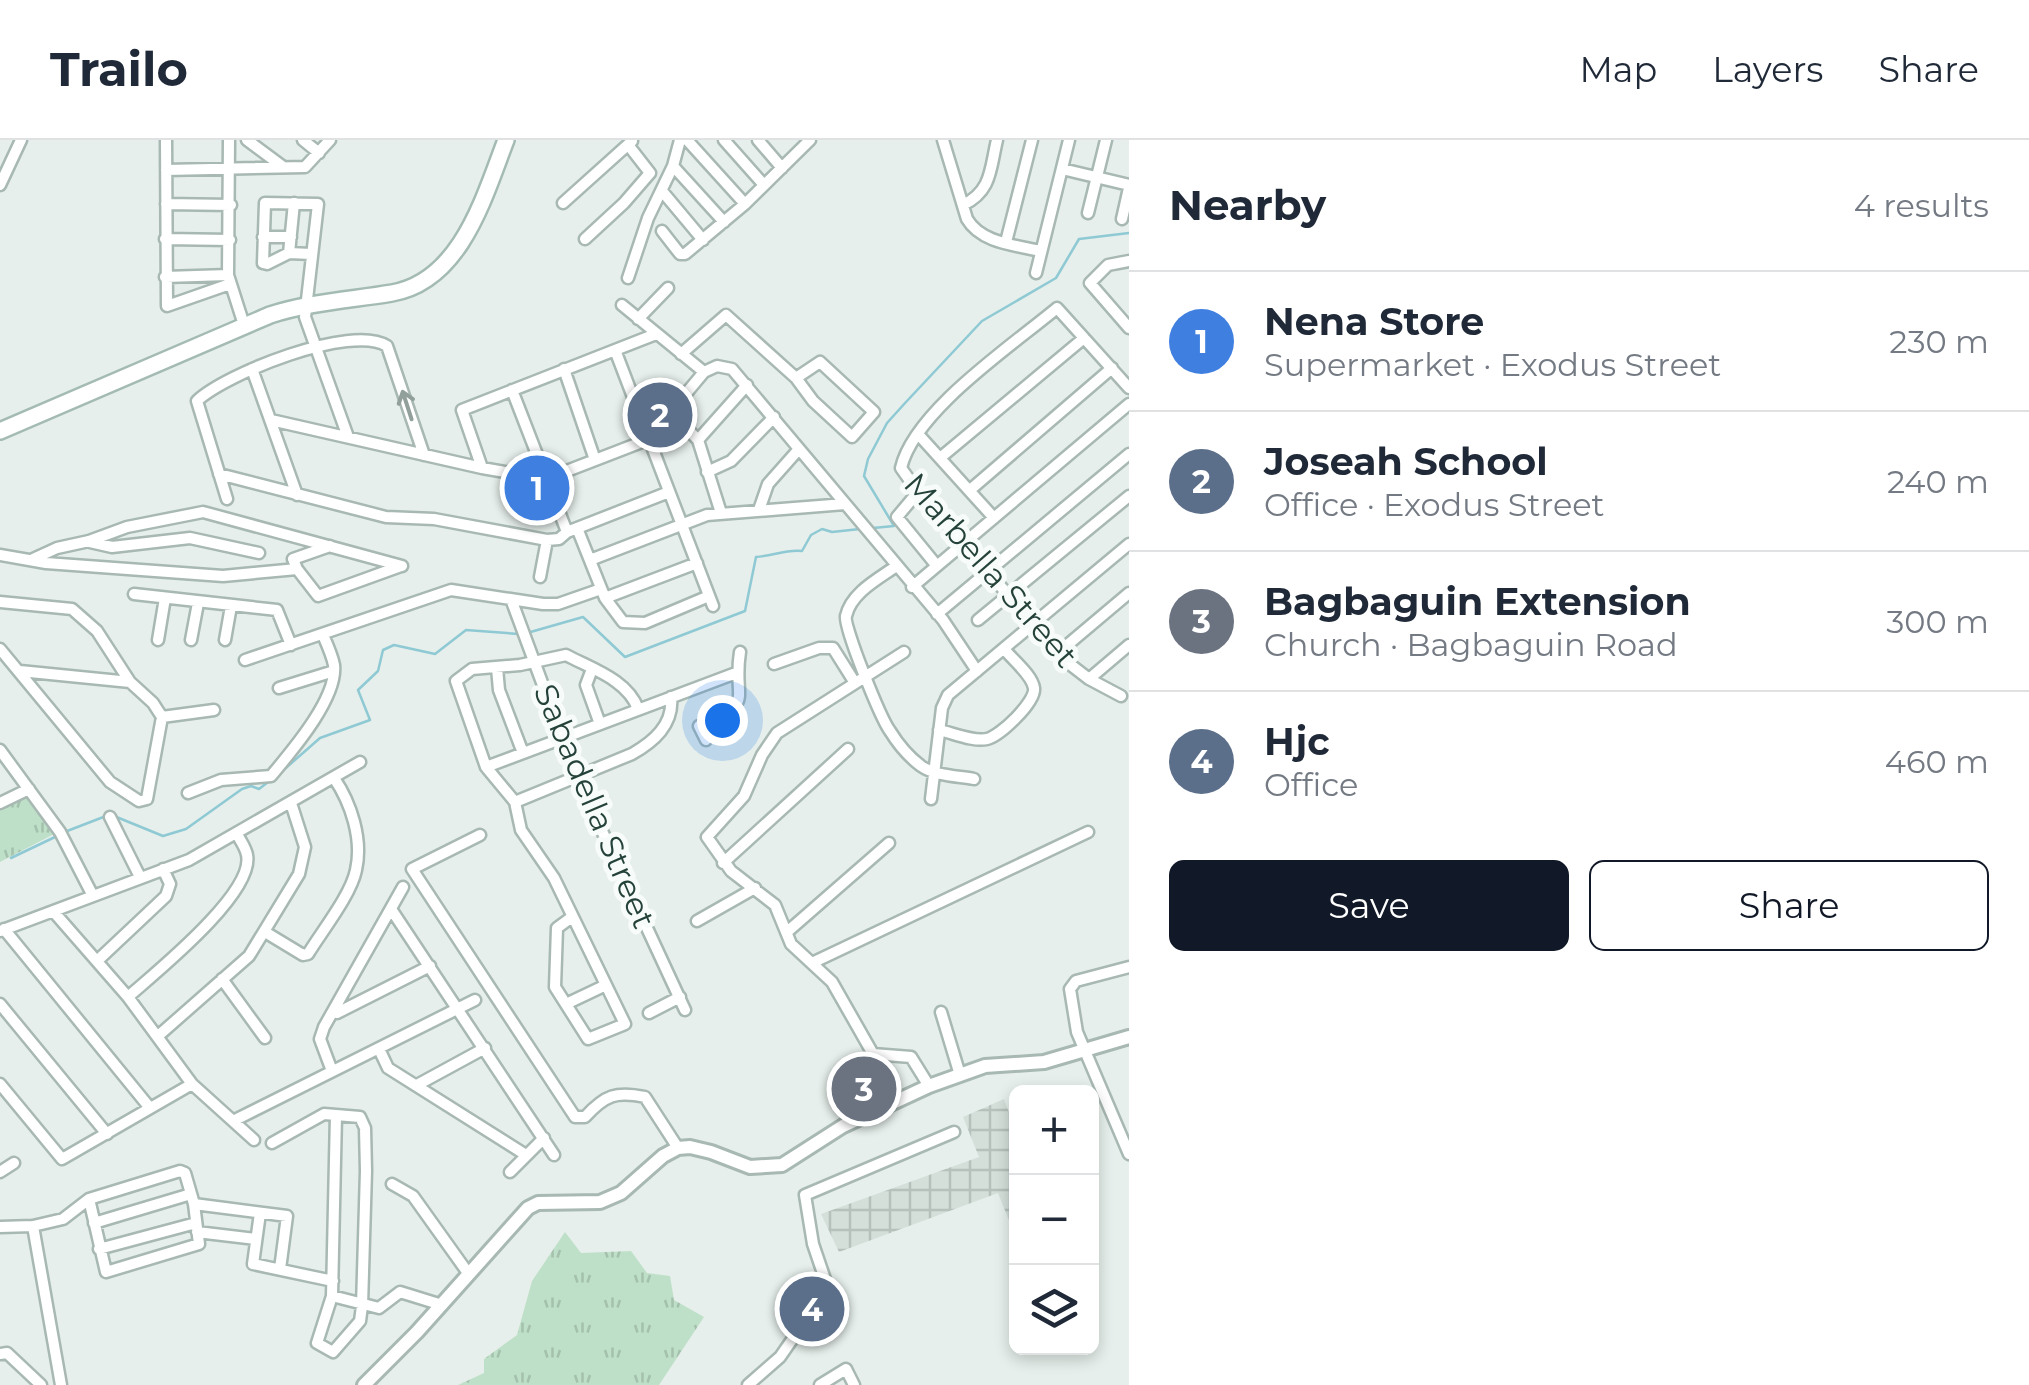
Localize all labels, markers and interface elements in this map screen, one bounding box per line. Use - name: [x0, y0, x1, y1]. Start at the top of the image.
- text: Trailo: [50, 40, 188, 98]
- text: Map: [1579, 48, 1657, 91]
- text: Layers: [1712, 48, 1823, 91]
- text: Share: [1878, 48, 1979, 91]
- text: Nearby: [1169, 179, 1326, 231]
- text: 4 results: [1854, 186, 1989, 225]
- text: Nena Store: [1264, 298, 1484, 345]
- text: 1: [1195, 322, 1208, 361]
- text: 230 m: [1889, 322, 1989, 361]
- text: Supermarket · Exodus Street: [1264, 345, 1721, 384]
- pin: 2: [628, 378, 692, 452]
- one-way arrow: [397, 390, 415, 422]
- text: Joseah School: [1264, 438, 1548, 485]
- pin: 1: [504, 450, 570, 526]
- text: 2: [1192, 462, 1211, 501]
- text: 240 m: [1887, 462, 1989, 501]
- street label: Marbella Street: [896, 465, 1086, 675]
- text: Office · Exodus Street: [1264, 485, 1605, 524]
- text: Bagbaguin Extension: [1264, 578, 1691, 625]
- text: 3: [1192, 602, 1211, 641]
- text: 300 m: [1886, 602, 1989, 641]
- text: Church · Bagbaguin Road: [1264, 625, 1678, 664]
- street label: Sabadella Street: [526, 678, 664, 934]
- your location: [697, 695, 748, 746]
- text: Hjc: [1264, 718, 1330, 765]
- text: 4: [1190, 742, 1213, 781]
- text: 460 m: [1885, 742, 1989, 781]
- text: Office: [1264, 765, 1358, 804]
- button: Save: [1169, 860, 1569, 951]
- button: Share: [1589, 860, 1989, 951]
- pin: 3: [832, 1052, 896, 1126]
- map controls: [1009, 1085, 1099, 1355]
- button: +: [1009, 1085, 1099, 1175]
- button: −: [1009, 1175, 1099, 1265]
- button: layers: [1009, 1265, 1099, 1355]
- pin: 4: [780, 1272, 844, 1346]

